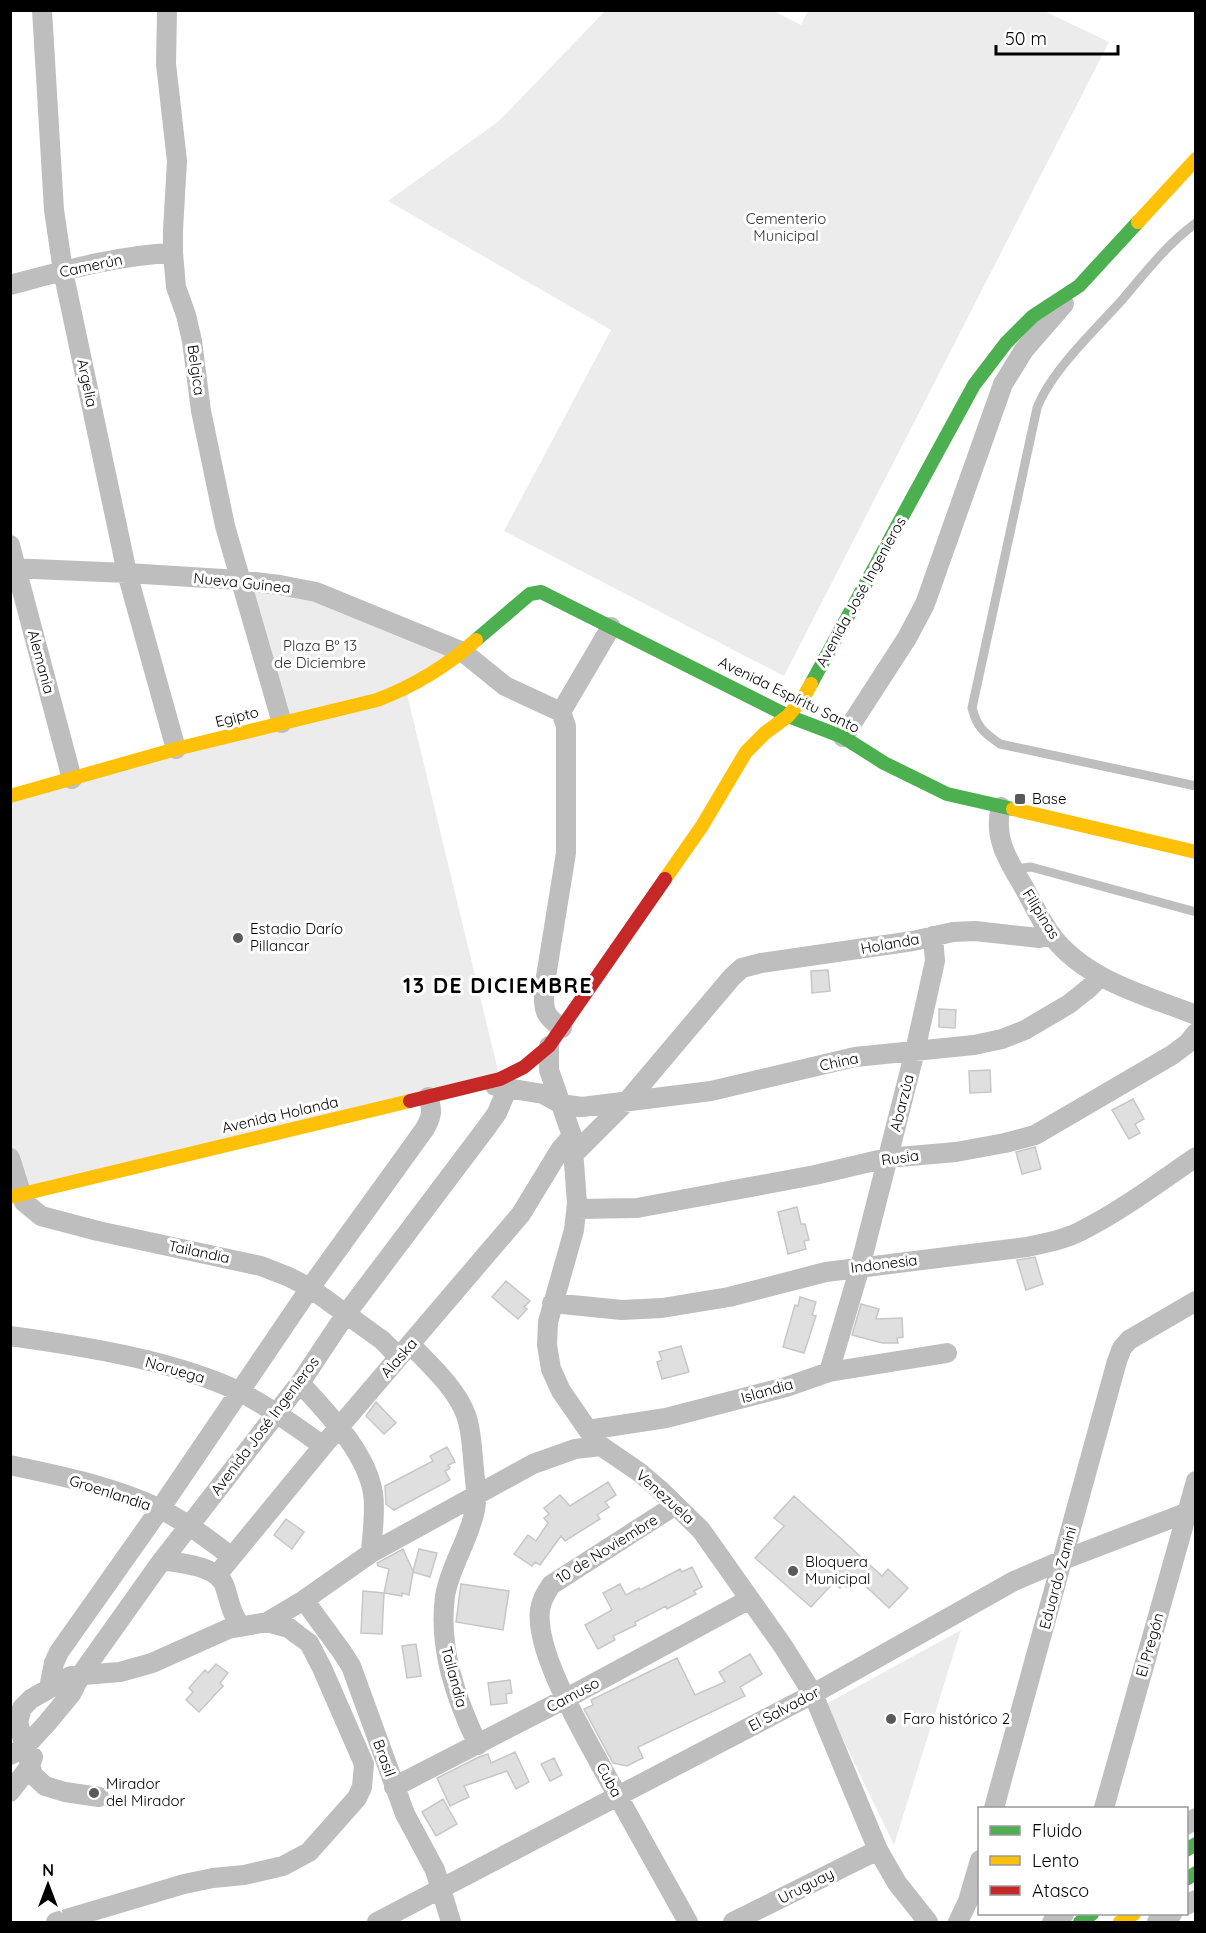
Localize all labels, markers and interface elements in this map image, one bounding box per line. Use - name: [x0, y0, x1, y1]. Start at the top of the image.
- scale bar: [996, 18, 1118, 56]
- text: 50 m: [1005, 27, 1047, 50]
- park label: Cementerio Municipal: [746, 209, 826, 245]
- street label: Camerún: [58, 250, 124, 281]
- street label: Belgica: [184, 343, 209, 396]
- street label: Argelia: [73, 357, 102, 409]
- street label: Avenida José Ingenieros: [811, 513, 910, 670]
- street label: Nueva Guinea: [193, 568, 291, 597]
- street label: Alemania: [24, 628, 59, 696]
- park label: Plaza B° 13 de Diciembre: [274, 636, 366, 672]
- street label: Avenida Espíritu Santo: [716, 652, 863, 737]
- street label: Egipto: [213, 702, 261, 731]
- place label: Base: [1032, 789, 1066, 808]
- marker: Base: [1013, 792, 1027, 806]
- street label: Filipinas: [1019, 885, 1064, 942]
- place label: Estadio Darío Pillancar: [250, 919, 343, 955]
- street label: Holanda: [859, 929, 921, 958]
- marker: Estadio Darío Pillancar: [231, 931, 245, 945]
- district label: 13 DE DICIEMBRE: [403, 972, 593, 998]
- street label: China: [818, 1048, 860, 1075]
- street label: Abarzúa: [885, 1072, 918, 1134]
- street label: Avenida Holanda: [220, 1092, 340, 1137]
- street label: Rusia: [880, 1145, 920, 1170]
- street label: Tailandia: [167, 1236, 232, 1267]
- street label: Indonesia: [849, 1250, 918, 1277]
- street label: Alaska: [376, 1334, 421, 1381]
- street label: Noruega: [143, 1352, 207, 1387]
- street label: Avenida José Ingenieros: [206, 1353, 323, 1499]
- street label: Islandia: [739, 1374, 795, 1407]
- street label: Venezuela: [632, 1465, 698, 1528]
- street label: Groenlandia: [67, 1470, 153, 1515]
- street label: 10 de Noviembre: [552, 1510, 661, 1587]
- street label: Eduardo Zanini: [1035, 1524, 1080, 1631]
- place label: Bloquera Municipal: [805, 1552, 870, 1588]
- marker: Bloquera Municipal: [786, 1564, 800, 1578]
- street label: El Pregón: [1131, 1611, 1168, 1679]
- street label: Tailandia: [437, 1644, 472, 1709]
- street label: Camuso: [543, 1673, 602, 1716]
- street label: El Salvador: [745, 1682, 823, 1735]
- place label: Faro histórico 2: [903, 1709, 1010, 1728]
- marker: Faro histórico 2: [884, 1712, 898, 1726]
- street label: Brasil: [369, 1737, 400, 1779]
- street label: Cuba: [592, 1759, 626, 1800]
- place label: Mirador del Mirador: [106, 1774, 186, 1810]
- marker: Mirador del Mirador: [87, 1786, 101, 1800]
- legend: [978, 1807, 1188, 1915]
- text: Fluido: [1032, 1819, 1082, 1842]
- text: Lento: [1032, 1849, 1079, 1872]
- north arrow: [18, 1855, 78, 1915]
- text: N: [42, 1860, 54, 1880]
- street label: Uruguay: [775, 1863, 837, 1908]
- text: Atasco: [1032, 1879, 1089, 1902]

